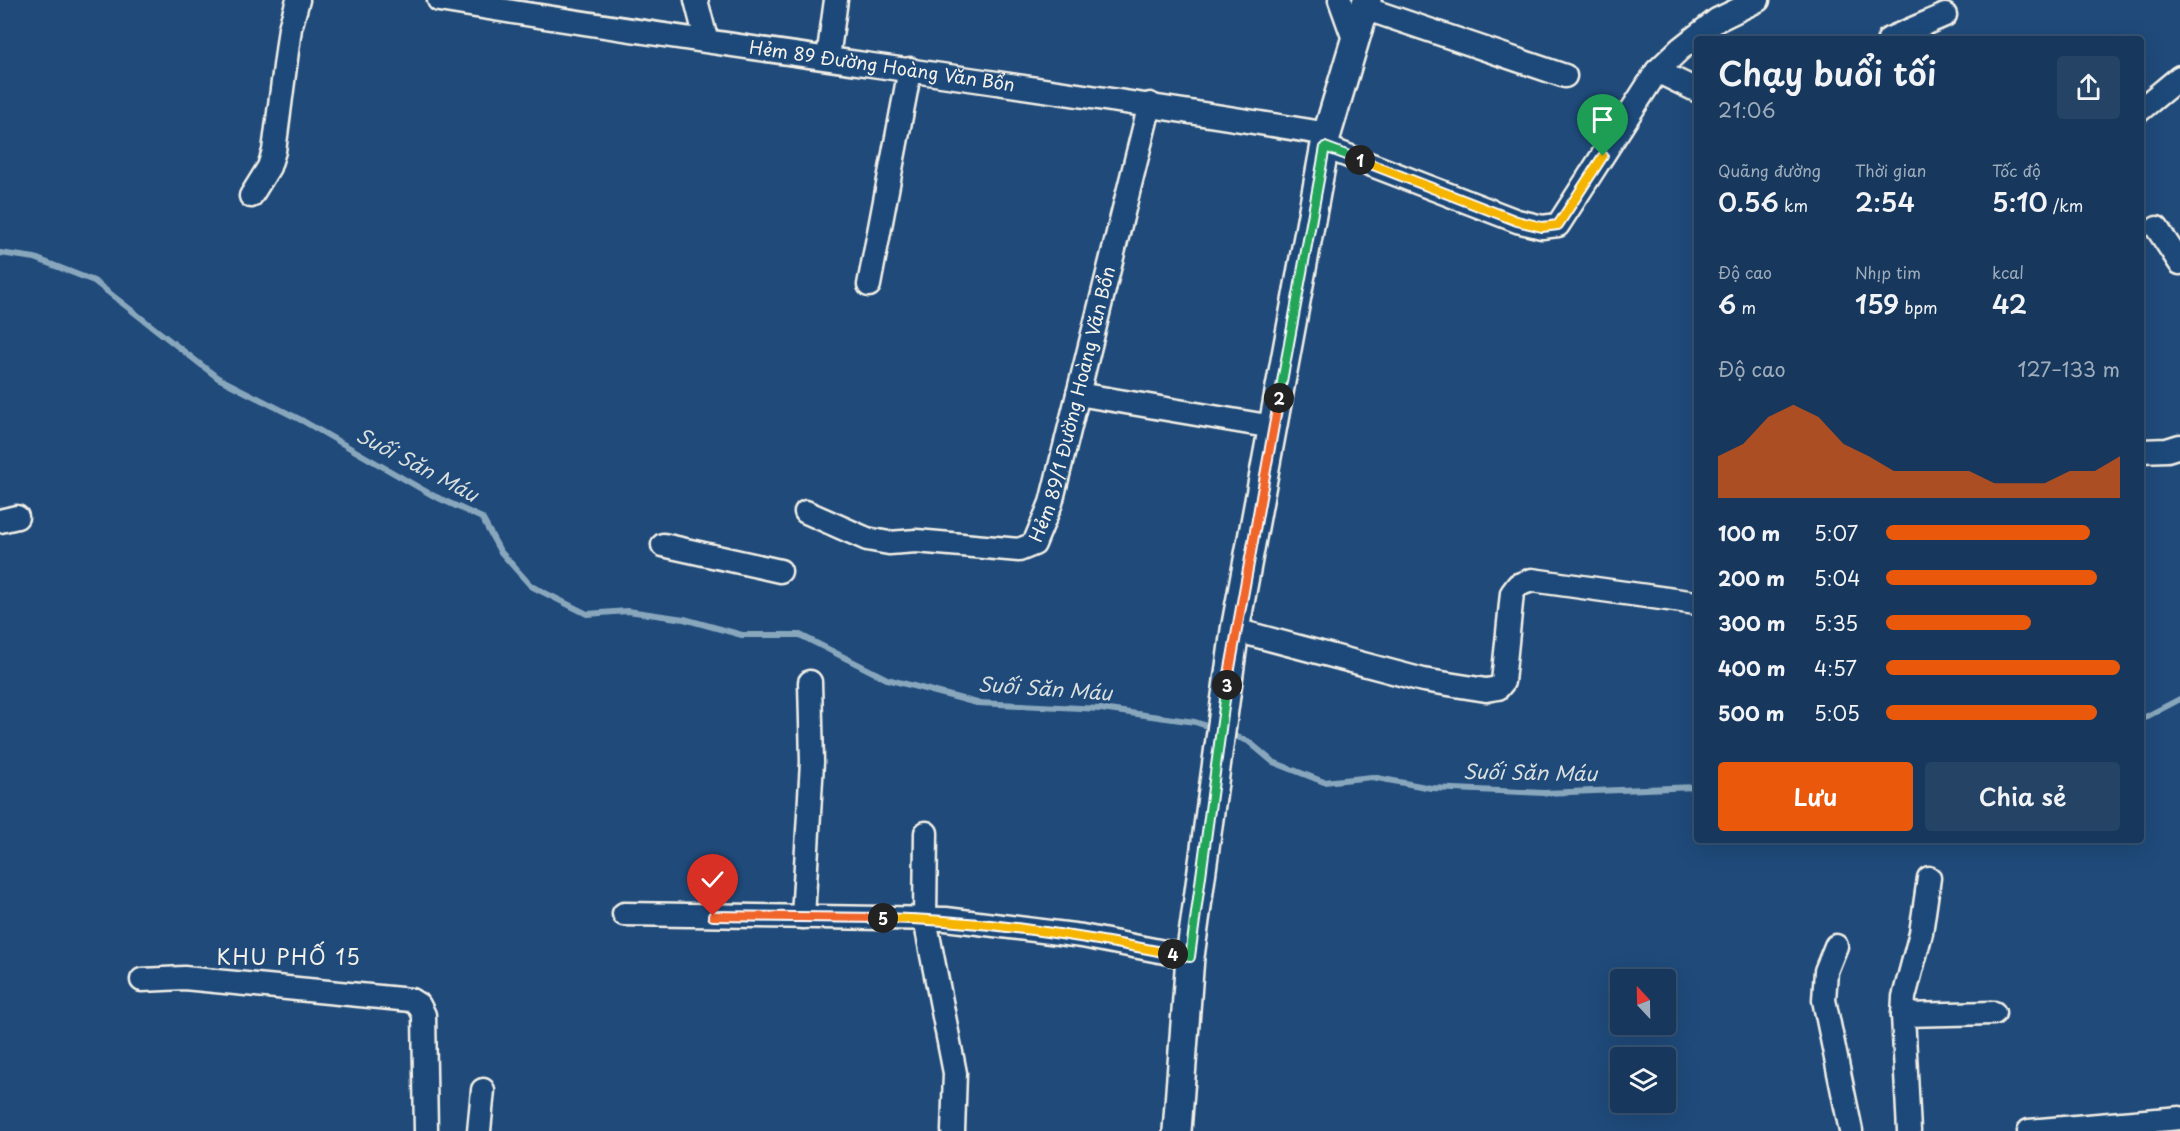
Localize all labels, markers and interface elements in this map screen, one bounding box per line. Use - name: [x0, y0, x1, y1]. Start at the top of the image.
- street label: Hẻm 89 Đường Hoàng Văn Bổn: [748, 33, 1017, 97]
- text: Chạy buổi tối: [1718, 47, 1937, 97]
- button: share: [2057, 56, 2120, 119]
- pin: [1577, 94, 1628, 156]
- text: 21:06: [1718, 95, 1775, 125]
- icon: arrive: [1586, 103, 1619, 136]
- pin: 1: [1345, 145, 1375, 175]
- text: 1: [1356, 148, 1364, 172]
- text: Quãng đường: [1718, 158, 1821, 182]
- text: Thời gian: [1855, 158, 1926, 182]
- text: Tốc độ: [1992, 158, 2041, 182]
- text: 0.56: [1718, 182, 1779, 221]
- text: 2:54: [1855, 182, 1915, 221]
- text: 5:10: [1992, 182, 2048, 221]
- text: km: [1779, 193, 1808, 217]
- text: /km: [2048, 193, 2083, 217]
- text: Độ cao: [1718, 260, 1772, 284]
- text: Nhịp tim: [1855, 260, 1921, 284]
- text: kcal: [1992, 260, 2024, 284]
- street label: Hẻm 89/1 Đường Hoàng Văn Bổn: [1021, 263, 1121, 546]
- text: 6: [1718, 284, 1736, 323]
- text: 159: [1855, 284, 1899, 323]
- text: 42: [1992, 284, 2027, 323]
- text: m: [1736, 295, 1756, 319]
- text: bpm: [1899, 295, 1938, 319]
- text: Độ cao: [1718, 354, 1786, 384]
- text: 127–133 m: [2017, 354, 2120, 384]
- pin: 2: [1264, 383, 1294, 413]
- text: 2: [1273, 386, 1285, 410]
- water label: Suối Săn Máu: [351, 419, 485, 509]
- text: 100 m: [1718, 518, 1780, 548]
- text: 5:07: [1814, 518, 1858, 548]
- text: 200 m: [1718, 563, 1785, 593]
- text: 5:04: [1814, 563, 1860, 593]
- text: 300 m: [1718, 608, 1786, 638]
- text: 5:35: [1814, 608, 1858, 638]
- text: 400 m: [1718, 653, 1786, 683]
- text: 4:57: [1814, 653, 1857, 683]
- water label: Suối Săn Máu: [977, 668, 1114, 708]
- pin: 3: [1212, 670, 1242, 700]
- text: 3: [1222, 673, 1232, 697]
- text: 500 m: [1718, 698, 1785, 728]
- text: 5:05: [1814, 698, 1860, 728]
- water label: Suối Săn Máu: [1463, 756, 1599, 788]
- button: Lưu: [1718, 762, 1913, 831]
- button: Chia sẻ: [1925, 762, 2120, 831]
- pin: [687, 854, 738, 916]
- icon: check: [696, 863, 729, 896]
- pin: 5: [868, 903, 898, 933]
- text: 5: [878, 906, 888, 930]
- pin: 4: [1158, 939, 1188, 969]
- district label: KHU PHỐ 15: [217, 940, 361, 972]
- text: 4: [1168, 942, 1178, 966]
- north arrow: [1610, 969, 1676, 1035]
- map controls: [1610, 969, 1676, 1113]
- button: layers: [1610, 1047, 1676, 1113]

